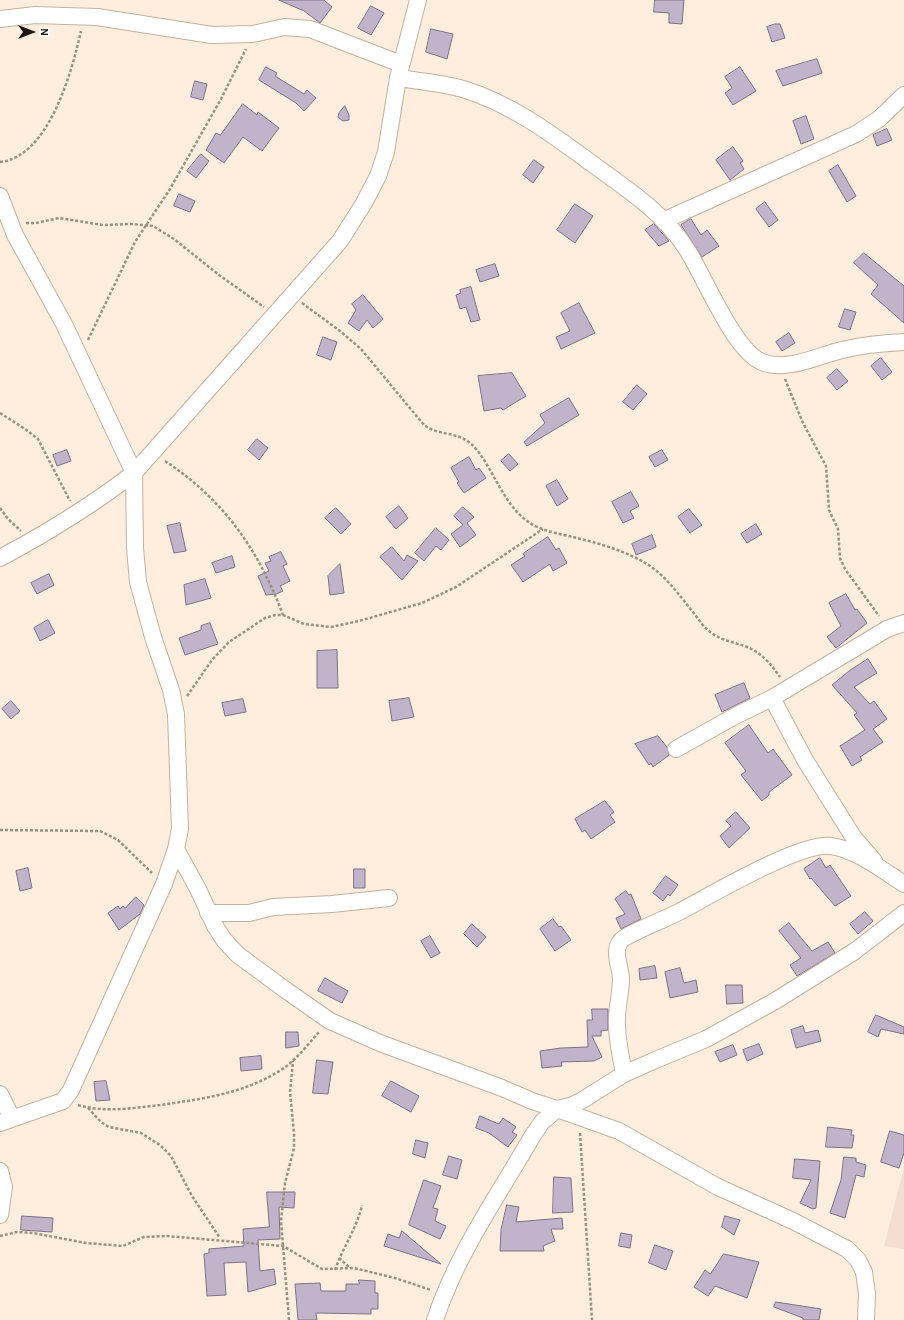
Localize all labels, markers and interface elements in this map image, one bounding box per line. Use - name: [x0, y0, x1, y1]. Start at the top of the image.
- north arrow: [12, 12, 52, 52]
- text: N: [39, 28, 50, 36]

